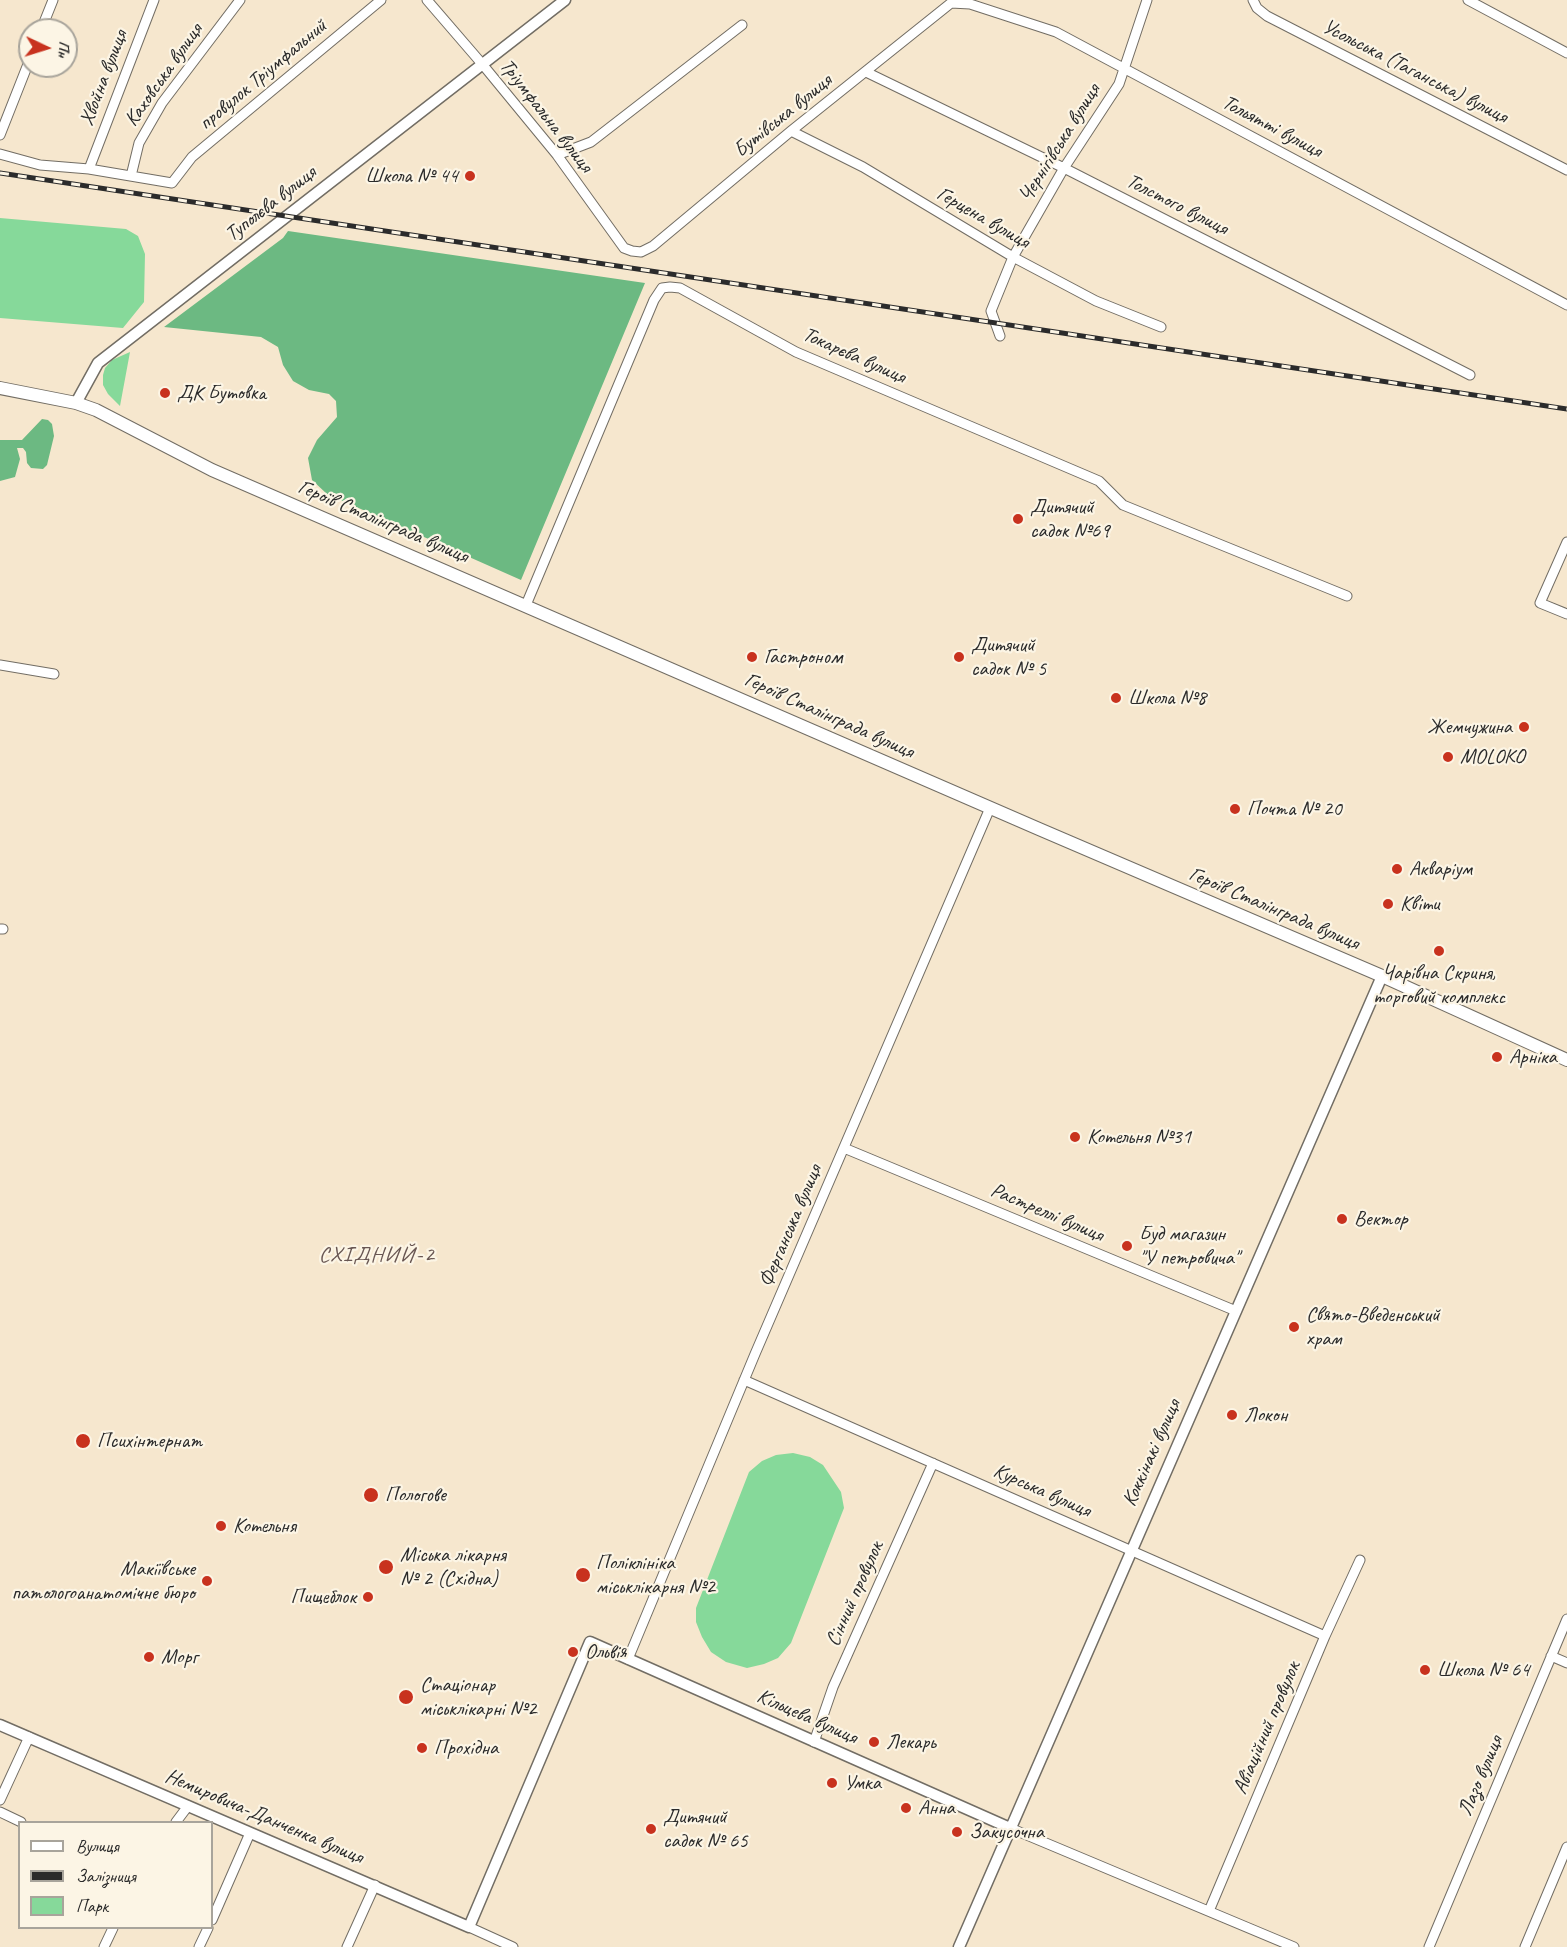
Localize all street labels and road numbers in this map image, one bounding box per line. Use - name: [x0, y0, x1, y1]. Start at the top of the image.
- street label: провулок Тріумфальний: [194, 14, 332, 136]
- street label: Усольська (Таганська) вулиця: [1318, 14, 1512, 130]
- street label: Каховська вулиця: [119, 19, 209, 131]
- street label: Хвойна вулиця: [74, 27, 134, 129]
- street label: Тріумфальна вулиця: [494, 54, 598, 178]
- street label: Бутівська вулиця: [729, 69, 837, 163]
- street label: Чернігівська вулиця: [1014, 79, 1106, 207]
- street label: Тольятті вулиця: [1218, 90, 1326, 164]
- street label: Туполєва вулиця: [220, 161, 322, 247]
- street label: Толстого вулиця: [1122, 169, 1232, 241]
- street label: Герцена вулиця: [932, 181, 1034, 255]
- street label: Токарєва вулиця: [798, 322, 910, 390]
- street label: Героїв Сталінграда вулиця: [294, 475, 472, 569]
- street label: Героїв Сталінграда вулиця: [740, 667, 918, 765]
- street label: Героїв Сталінграда вулиця: [1185, 862, 1363, 956]
- street label: Ферганська вулиця: [754, 1161, 828, 1291]
- street label: Растреллі вулиця: [987, 1178, 1107, 1248]
- street label: Коккінакі вулиця: [1117, 1396, 1187, 1510]
- street label: Курська вулиця: [989, 1458, 1095, 1524]
- street label: Сінний провулок: [821, 1538, 889, 1650]
- street label: Авіаційний провулок: [1228, 1658, 1306, 1798]
- street label: Кільцева вулиця: [753, 1684, 861, 1750]
- street label: Лазо вулиця: [1453, 1732, 1509, 1820]
- street label: Немировича-Данченка вулиця: [161, 1764, 367, 1870]

